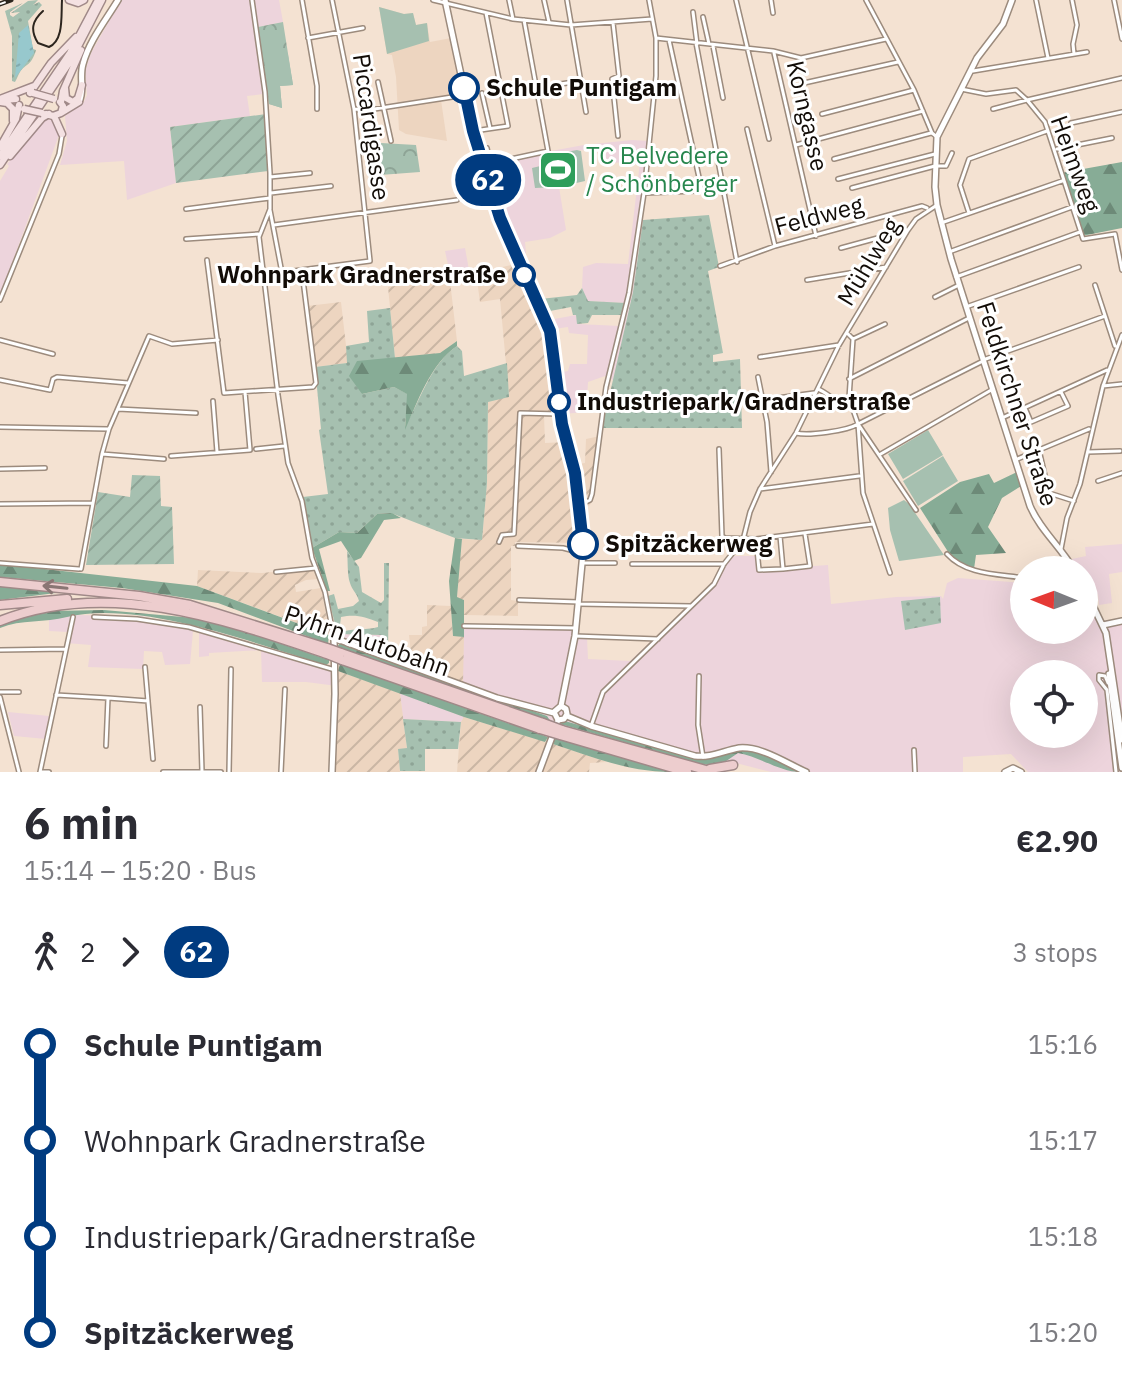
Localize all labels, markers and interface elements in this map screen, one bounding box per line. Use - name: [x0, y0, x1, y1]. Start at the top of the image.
- street label: Piccardigasse: [346, 51, 398, 202]
- street label: Korngasse: [780, 57, 836, 174]
- place label: Schule Puntigam: [486, 71, 677, 103]
- marker: Schule Puntigam: [449, 73, 479, 103]
- street label: Heimweg: [1044, 111, 1108, 217]
- place label: TC Belvedere / Schönberger: [586, 139, 738, 199]
- sports icon: TC Belvedere / Schönberger: [537, 149, 579, 191]
- line badge: 62: [452, 154, 524, 206]
- text: 62: [471, 161, 505, 198]
- street label: Feldweg: [771, 188, 867, 242]
- street label: Mühlweg: [829, 211, 907, 311]
- place label: Wohnpark Gradnerstraße: [217, 258, 506, 290]
- marker: Wohnpark Gradnerstraße: [513, 264, 535, 286]
- street label: Feldkirchner Straße: [970, 297, 1066, 510]
- place label: Industriepark/Gradnerstraße: [577, 385, 911, 417]
- marker: Industriepark/Gradnerstraße: [548, 391, 570, 413]
- place label: Spitzäckerweg: [605, 527, 773, 559]
- marker: Spitzäckerweg: [568, 529, 598, 559]
- north arrow: [1010, 556, 1098, 644]
- map controls: [1010, 556, 1098, 748]
- one-way arrow: [42, 579, 69, 594]
- street label: Pyhrn Autobahn: [280, 597, 454, 683]
- button: locate: [1010, 660, 1098, 748]
- text: 6 min: [24, 794, 139, 851]
- text: €2.90: [1016, 821, 1098, 860]
- text: 15:14 – 15:20 · Bus: [24, 853, 257, 887]
- icon: walk: [24, 930, 68, 974]
- icon: forward: [108, 930, 152, 974]
- text: 62: [180, 933, 213, 970]
- text: 2: [80, 935, 96, 969]
- text: 3 stops: [1012, 935, 1098, 969]
- text: Schule Puntigam: [84, 1025, 323, 1064]
- text: 15:16: [1028, 1027, 1098, 1061]
- text: Wohnpark Gradnerstraße: [84, 1121, 426, 1160]
- text: 15:17: [1028, 1123, 1098, 1157]
- text: Industriepark/Gradnerstraße: [84, 1217, 476, 1256]
- text: 15:18: [1028, 1219, 1098, 1253]
- text: Spitzäckerweg: [84, 1313, 293, 1352]
- text: 15:20: [1028, 1315, 1098, 1349]

